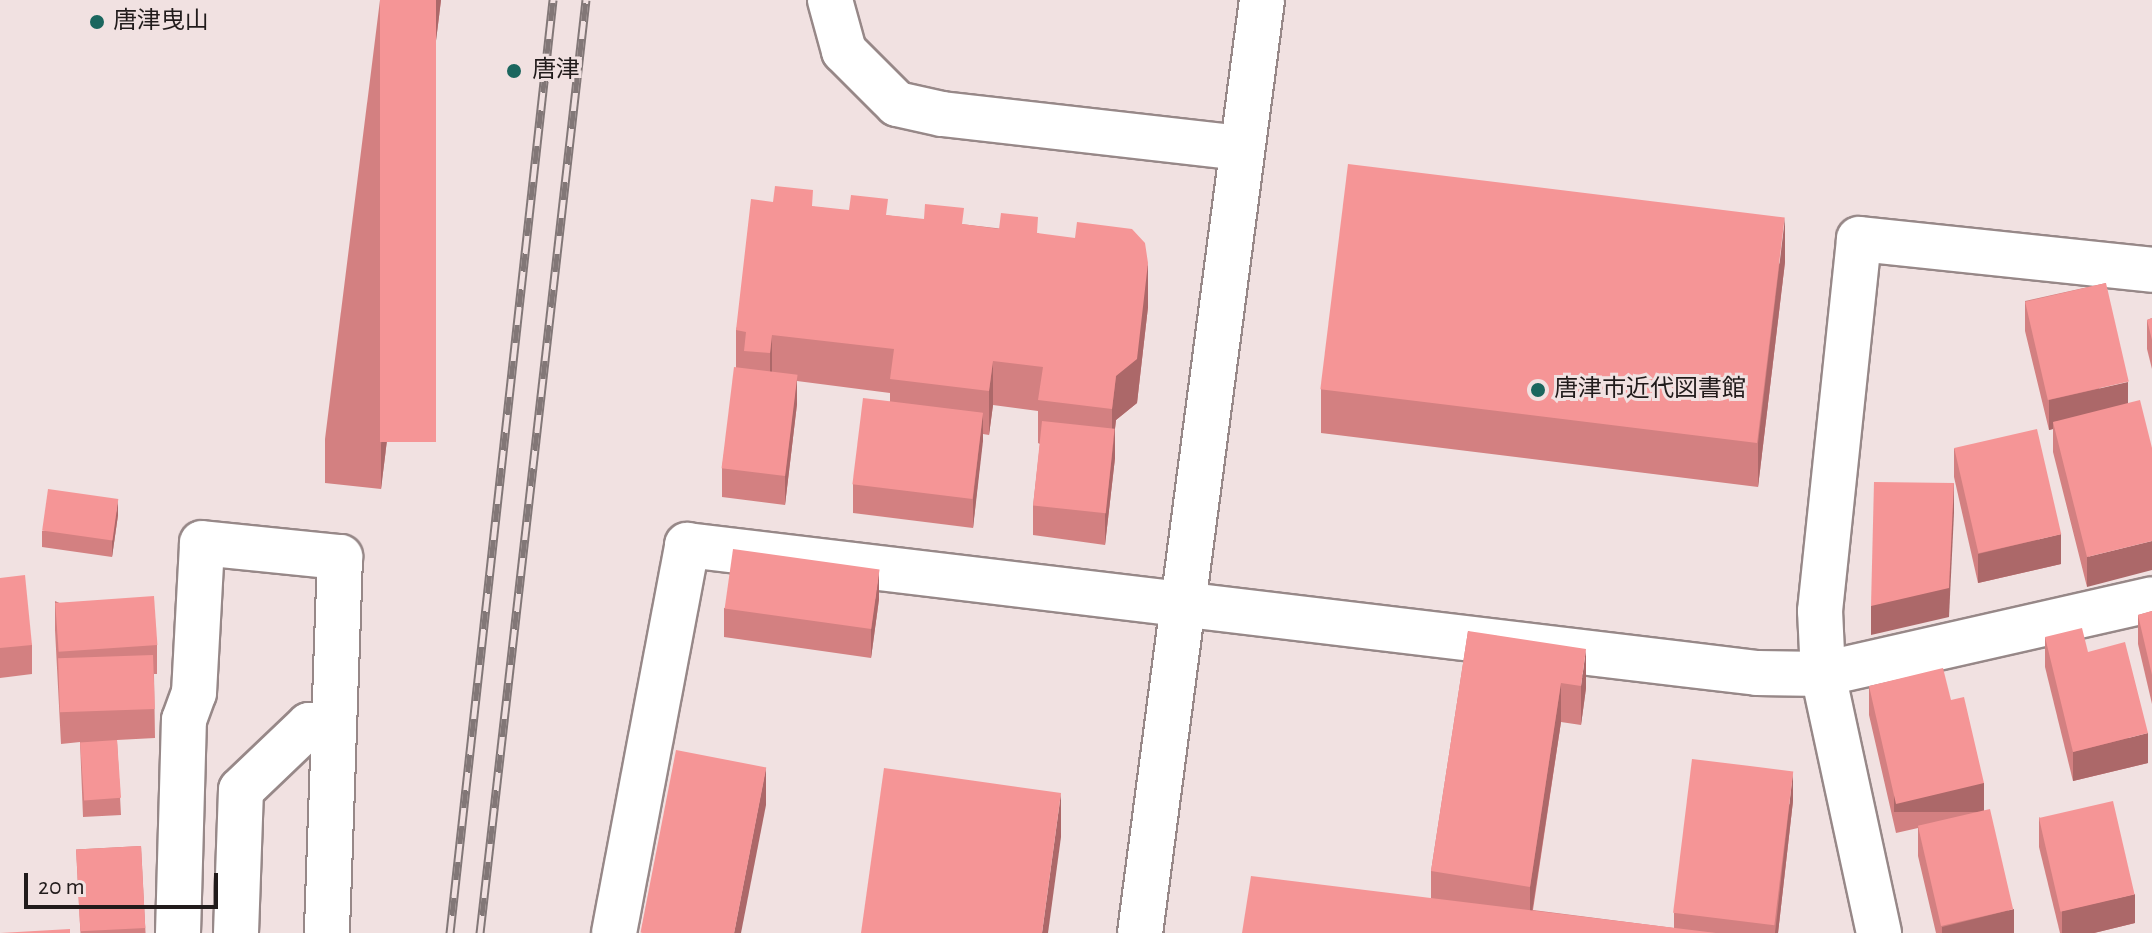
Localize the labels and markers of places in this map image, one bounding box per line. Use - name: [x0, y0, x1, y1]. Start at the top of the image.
- place label: 唐津曳山: [113, 8, 209, 36]
- marker: 唐津曳山: [88, 13, 106, 31]
- place label: 唐津: [532, 57, 580, 85]
- marker: 唐津: [503, 60, 525, 82]
- place label: 唐津市近代図書館: [1554, 376, 1746, 404]
- marker: 唐津市近代図書館: [1529, 381, 1547, 399]

